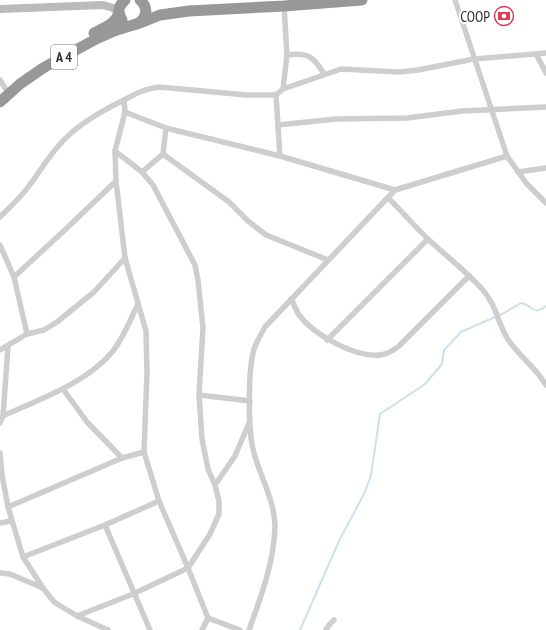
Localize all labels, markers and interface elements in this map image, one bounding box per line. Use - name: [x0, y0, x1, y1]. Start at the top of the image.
- bank icon: COOP: [493, 5, 515, 27]
- place label: COOP: [460, 7, 490, 26]
- road number: A 4: [51, 45, 77, 69]

